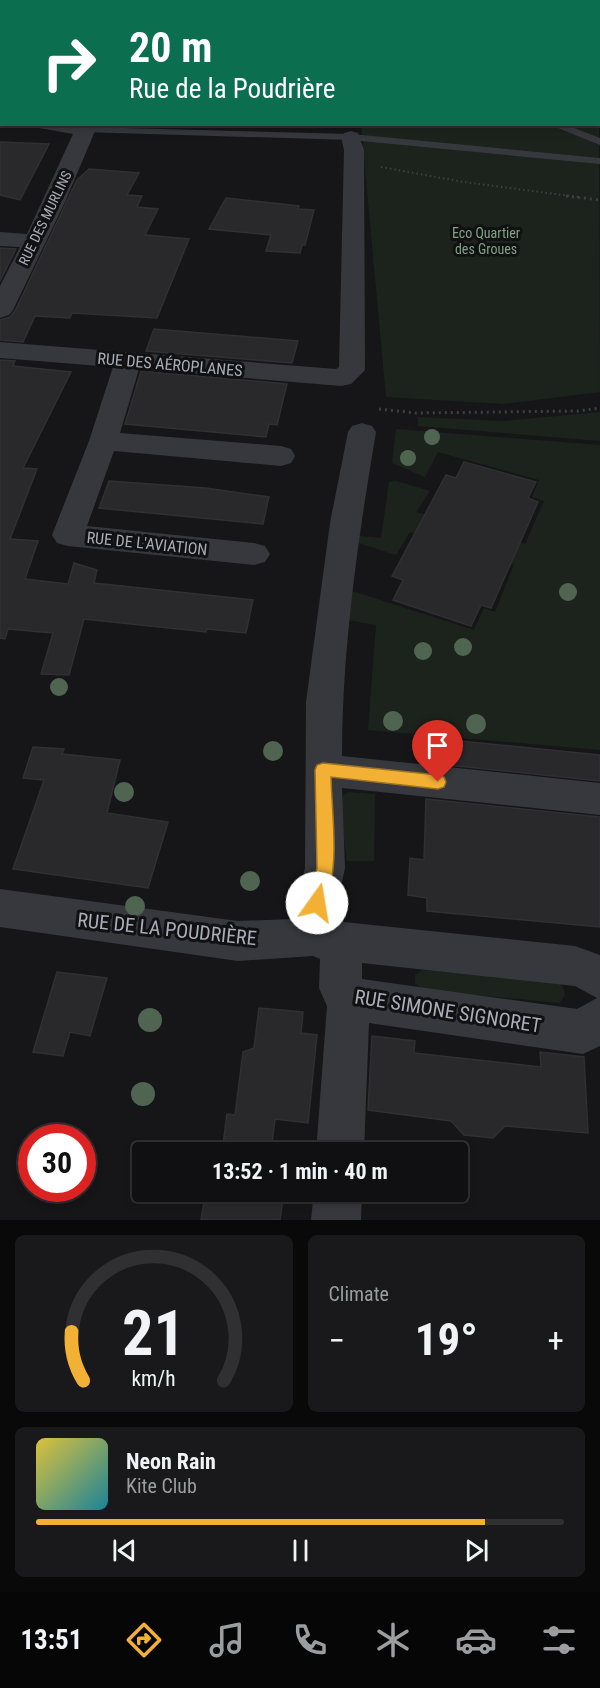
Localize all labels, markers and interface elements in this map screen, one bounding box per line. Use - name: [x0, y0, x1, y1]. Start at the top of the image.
- text: 20 m: [129, 23, 212, 72]
- icon: right: [30, 24, 108, 102]
- text: Rue de la Poudrière: [129, 73, 335, 105]
- street label: RUE DES MURLINS: [15, 168, 75, 268]
- park label: Eco Quartier des Groues: [452, 225, 520, 257]
- street label: RUE DES AÉROPLANES: [97, 349, 243, 380]
- street label: RUE DE L'AVIATION: [86, 528, 208, 559]
- pin: [412, 720, 463, 782]
- icon: arrive: [421, 729, 454, 762]
- position arrow: [285, 871, 349, 935]
- street label: RUE DE LA POUDRIÈRE: [76, 908, 258, 950]
- street label: RUE SIMONE SIGNORET: [353, 984, 543, 1038]
- speed limit sign: 30: [18, 1124, 96, 1202]
- text: 13:52 · 1 min · 40 m: [212, 1159, 388, 1184]
- text: Climate: [329, 1282, 389, 1306]
- text: 21: [122, 1297, 185, 1370]
- text: 19°: [415, 1313, 478, 1366]
- text: −: [329, 1321, 345, 1360]
- text: +: [548, 1321, 564, 1360]
- text: km/h: [132, 1366, 176, 1391]
- text: Neon Rain: [126, 1449, 216, 1474]
- text: Kite Club: [126, 1474, 197, 1498]
- icon: previous: [108, 1534, 141, 1567]
- icon: pause: [284, 1534, 317, 1567]
- icon: next: [460, 1534, 493, 1567]
- icon: directions: [123, 1619, 165, 1661]
- icon: music: [206, 1619, 248, 1661]
- icon: phone: [289, 1619, 331, 1661]
- icon: climate: [372, 1619, 414, 1661]
- icon: car: [455, 1619, 497, 1661]
- icon: filters: [538, 1619, 580, 1661]
- text: 13:51: [20, 1624, 82, 1656]

